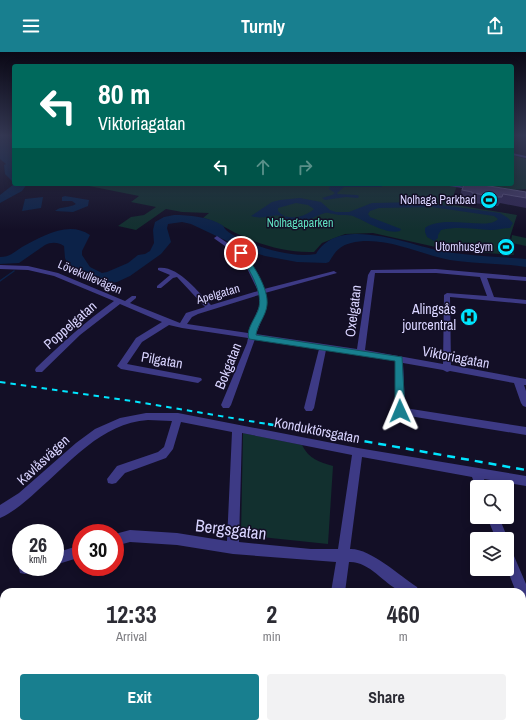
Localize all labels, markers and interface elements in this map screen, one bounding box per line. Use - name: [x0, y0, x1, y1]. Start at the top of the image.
- text: Turnly: [241, 14, 285, 39]
- icon: menu: [20, 15, 42, 37]
- icon: share: [484, 15, 506, 37]
- text: 80 m: [98, 75, 150, 113]
- icon: left: [32, 80, 84, 132]
- text: Viktoriagatan: [98, 111, 186, 136]
- icon: left: [210, 156, 232, 178]
- icon: ahead: [252, 156, 274, 178]
- icon: right: [294, 156, 316, 178]
- sports icon: Nolhaga Parkbad: [479, 190, 499, 210]
- place label: Nolhaga Parkbad: [400, 192, 476, 208]
- park label: Nolhagaparken: [267, 215, 333, 231]
- pin: [224, 236, 258, 270]
- sports icon: Utomhusgym: [496, 237, 516, 257]
- place label: Utomhusgym: [435, 239, 493, 255]
- icon: arrive: [230, 242, 252, 264]
- street label: Lövekullevägen: [55, 256, 125, 298]
- street label: Apelgatan: [194, 280, 242, 308]
- street label: Oxelgatan: [341, 284, 365, 338]
- street label: Poppelgatan: [40, 297, 100, 353]
- place label: Alingsås jourcentral: [401, 300, 456, 334]
- hospital icon: Alingsås jourcentral: [459, 307, 479, 327]
- street label: Bokgatan: [211, 340, 245, 392]
- street label: Viktoriagatan: [421, 342, 491, 372]
- street label: Pilgatan: [140, 347, 184, 373]
- position arrow: [379, 390, 421, 432]
- street label: Konduktörsgatan: [273, 413, 361, 447]
- street label: Kavlåsvägen: [13, 431, 73, 489]
- map controls: [470, 480, 514, 576]
- button: search: [470, 480, 514, 524]
- street label: Bergsgatan: [194, 513, 268, 545]
- speed limit sign: 30: [72, 524, 124, 576]
- text: 26: [29, 531, 47, 558]
- button: layers: [470, 532, 514, 576]
- text: km/h: [29, 553, 47, 566]
- text: 12:33: [106, 598, 157, 630]
- text: 2: [266, 598, 277, 630]
- text: 460: [387, 598, 420, 630]
- text: Arrival: [116, 628, 147, 645]
- text: min: [263, 628, 281, 645]
- text: m: [399, 628, 408, 645]
- button: Exit: [20, 674, 259, 720]
- button: Share: [267, 674, 506, 720]

